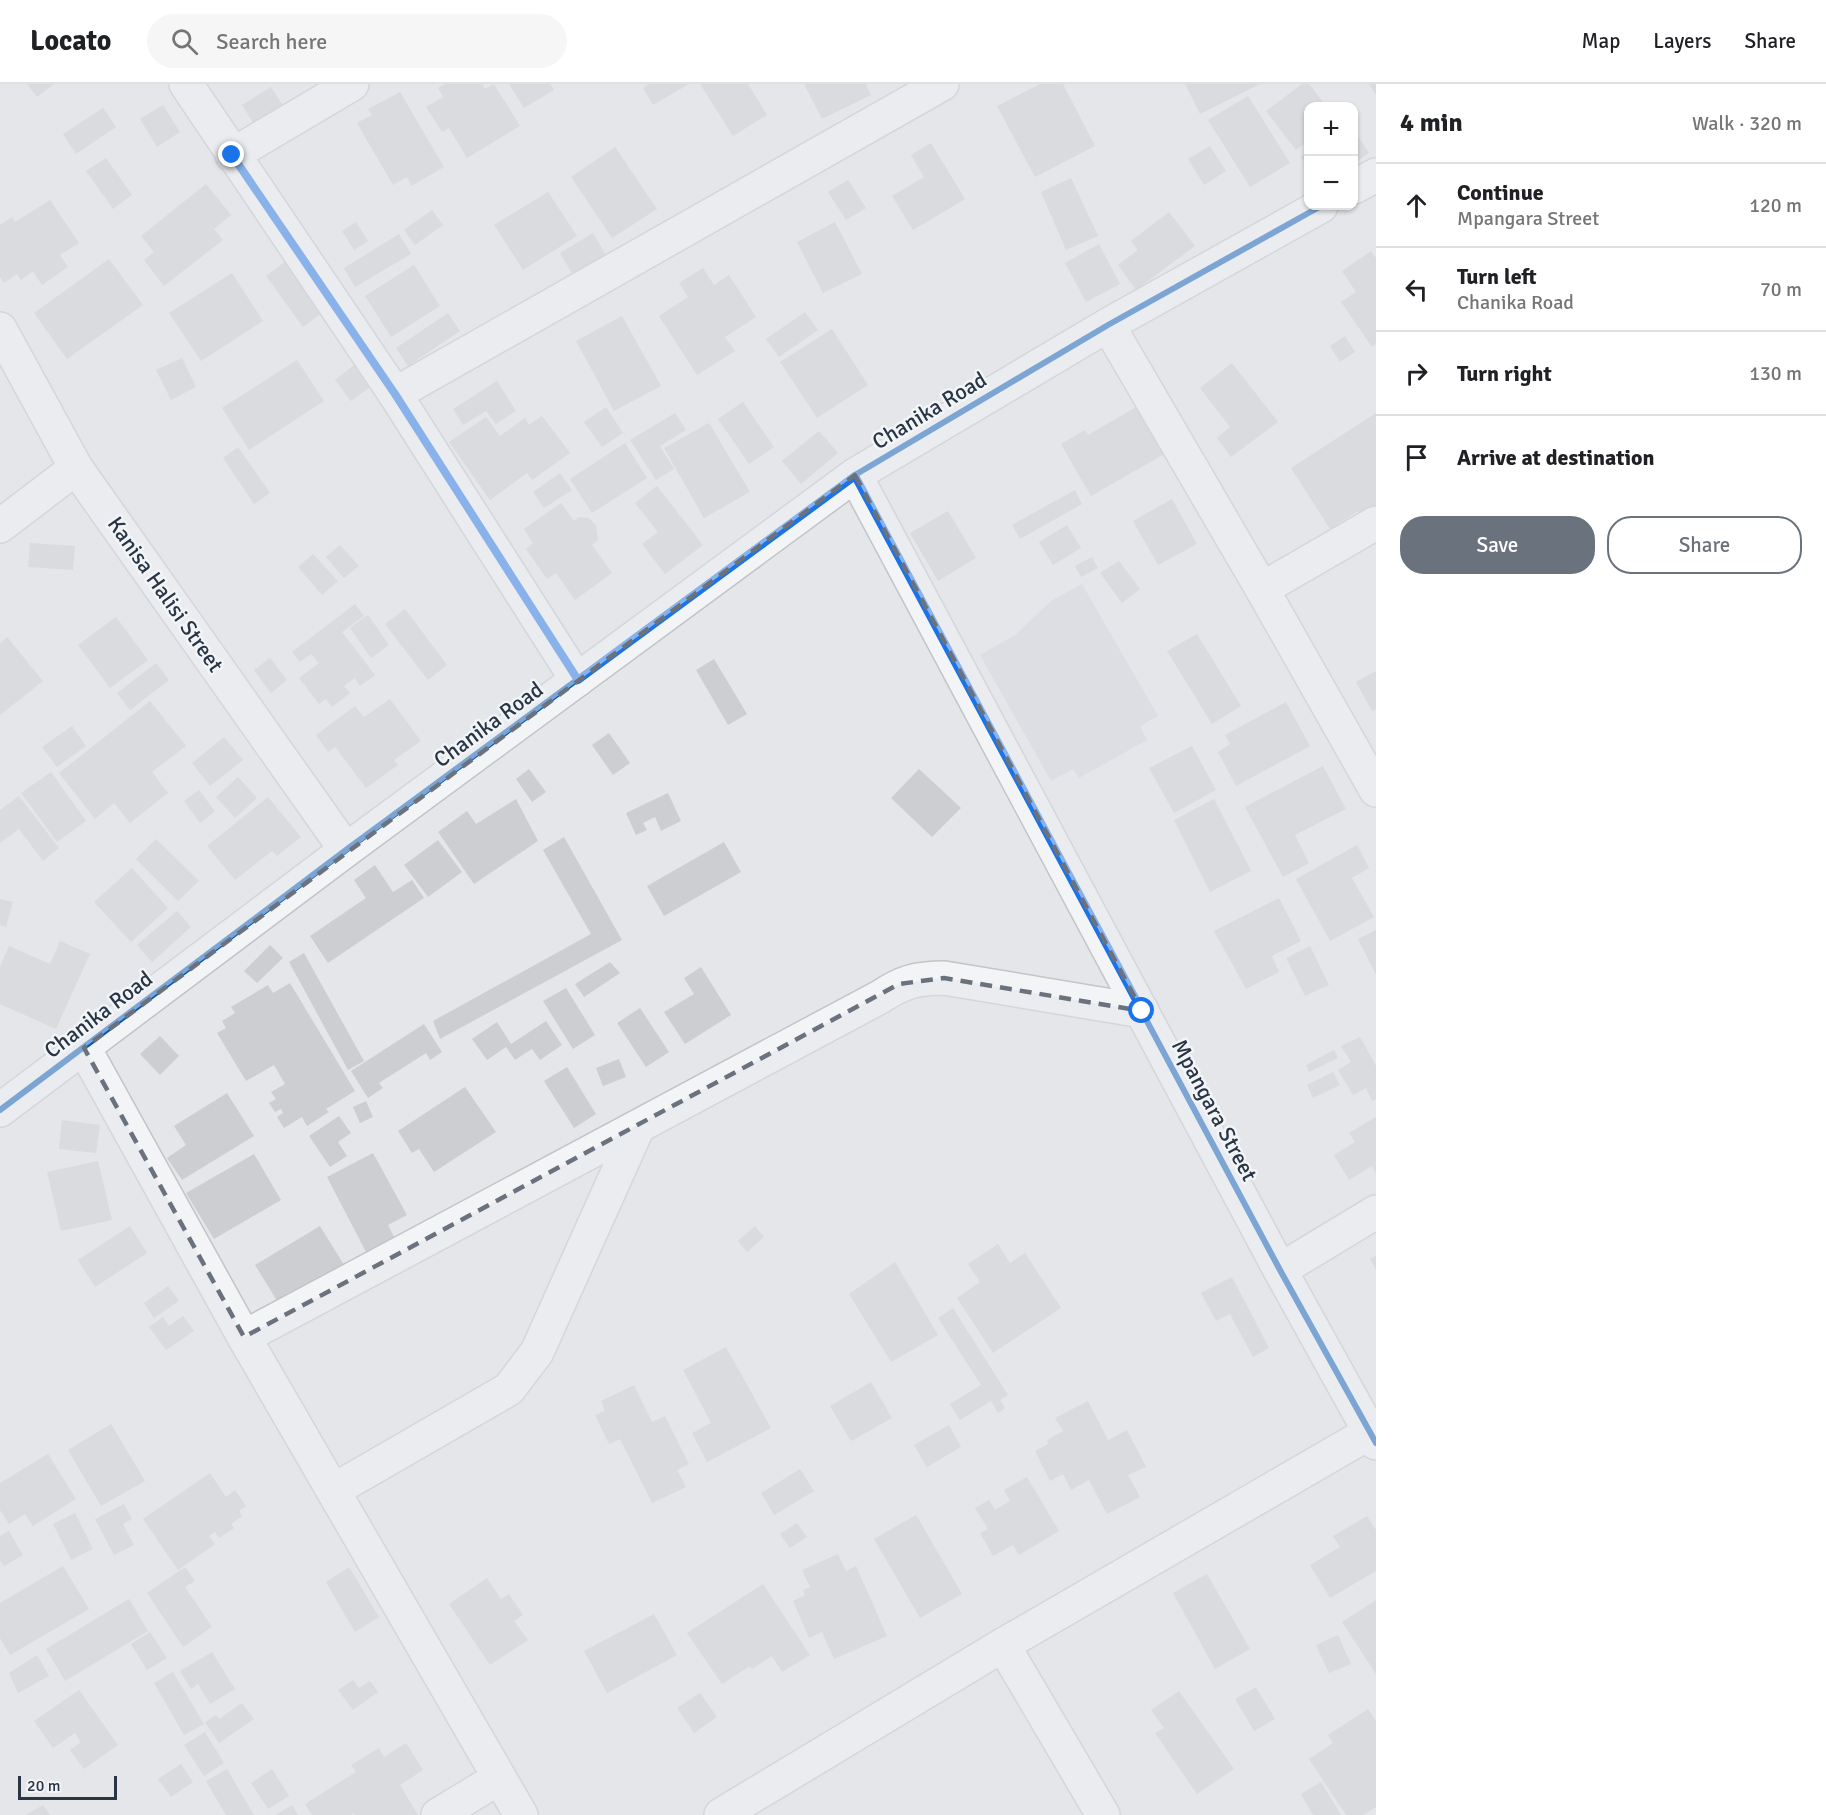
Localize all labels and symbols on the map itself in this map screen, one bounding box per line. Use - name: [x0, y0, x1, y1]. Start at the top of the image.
- route end: [218, 141, 244, 167]
- street label: Chanika Road: [867, 366, 991, 455]
- street label: Kanisa Halisi Street: [102, 511, 230, 678]
- street label: Chanika Road: [428, 676, 548, 773]
- street label: Chanika Road: [39, 965, 158, 1064]
- route start: [1128, 997, 1154, 1023]
- street label: Mpangara Street: [1166, 1035, 1263, 1186]
- scale bar: [18, 1773, 117, 1800]

